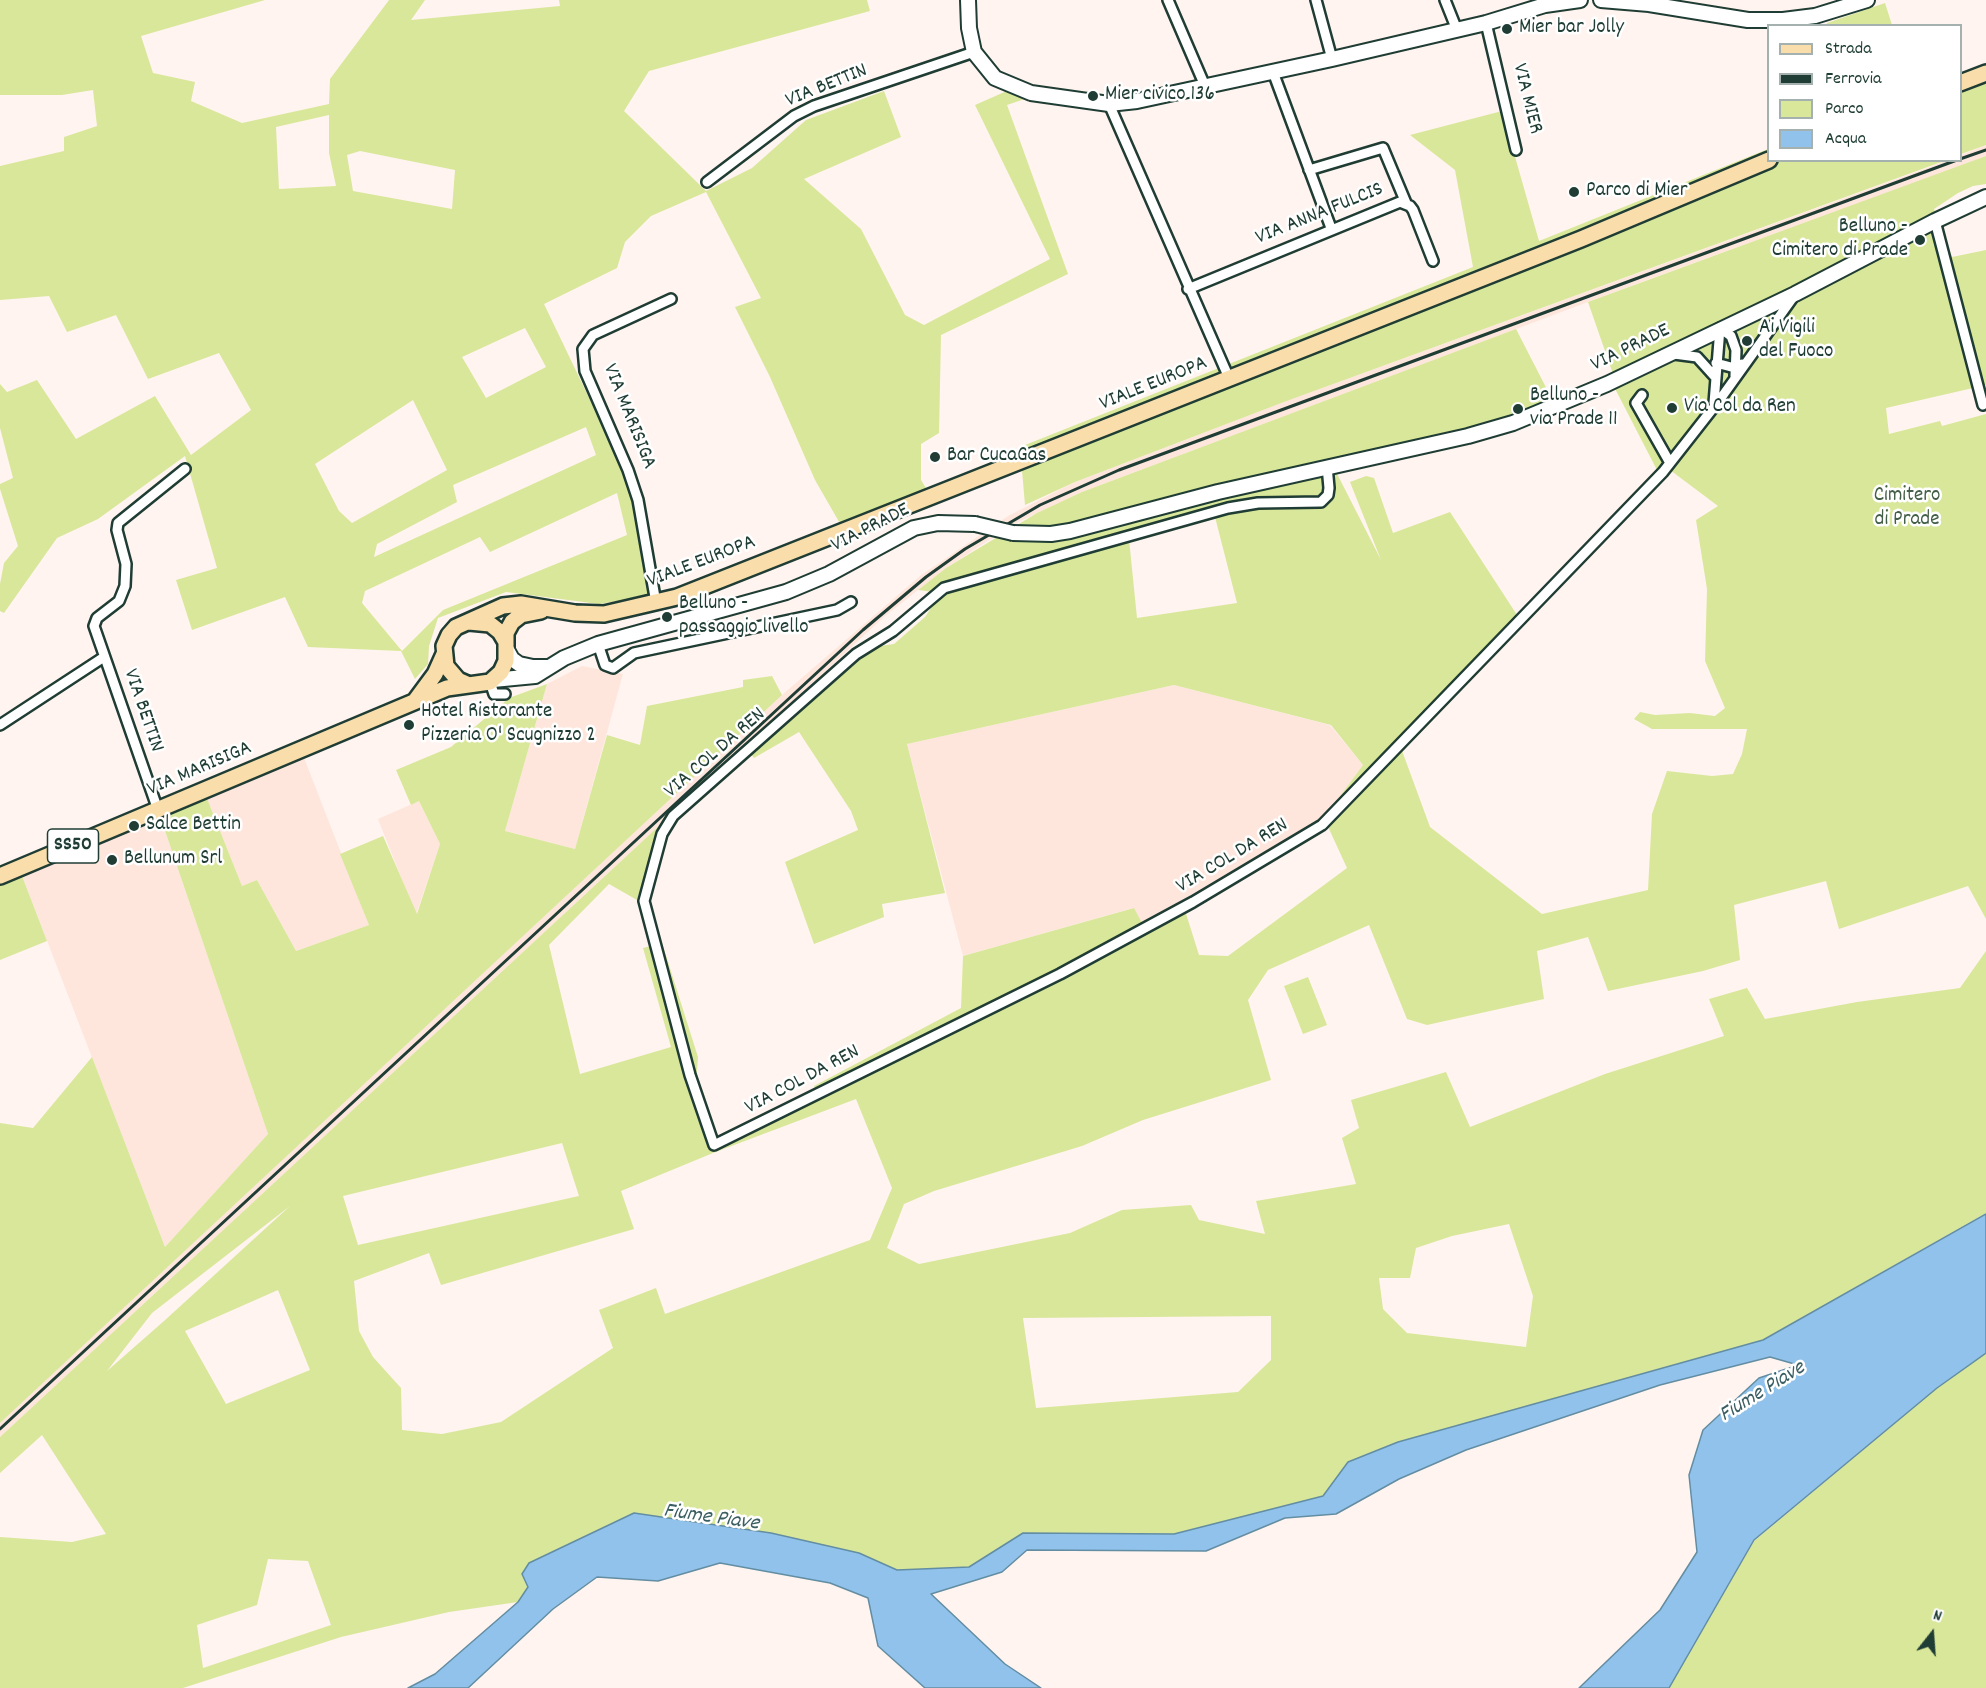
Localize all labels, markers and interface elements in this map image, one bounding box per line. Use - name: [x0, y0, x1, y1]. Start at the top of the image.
- place label: Mier bar Jolly: [1519, 16, 1624, 42]
- marker: Mier bar Jolly: [1500, 22, 1514, 36]
- legend: [1767, 24, 1962, 162]
- text: Strada: [1825, 37, 1872, 62]
- street label: VIA BETTIN: [782, 59, 872, 115]
- street label: VIA MIER: [1505, 61, 1547, 137]
- text: Ferrovia: [1825, 67, 1882, 92]
- place label: Mier civico 136: [1105, 83, 1215, 109]
- marker: Mier civico 136: [1086, 89, 1100, 103]
- text: Parco: [1825, 97, 1864, 122]
- text: Acqua: [1825, 127, 1866, 152]
- street label: VIA ANNA FULCIS: [1252, 178, 1388, 252]
- place label: Parco di Mier: [1586, 179, 1687, 205]
- marker: Parco di Mier: [1567, 185, 1581, 199]
- place label: Belluno - Cimitero di Prade: [1772, 215, 1908, 265]
- marker: Belluno - Cimitero di Prade: [1913, 233, 1927, 247]
- place label: Ai Vigili del Fuoco: [1759, 316, 1833, 366]
- street label: VIA PRADE: [1588, 319, 1674, 379]
- marker: Ai Vigili del Fuoco: [1740, 334, 1754, 348]
- street label: VIALE EUROPA: [1096, 352, 1212, 418]
- street label: VIA MARISIGA: [595, 361, 661, 473]
- place label: Belluno - via Prade 11: [1530, 384, 1618, 434]
- place label: Via Col da Ren: [1684, 395, 1796, 421]
- marker: Via Col da Ren: [1665, 401, 1679, 415]
- marker: Belluno - via Prade 11: [1511, 402, 1525, 416]
- place label: Bar CucaGas: [947, 444, 1046, 470]
- marker: Bar CucaGas: [928, 450, 942, 464]
- park label: Cimitero di Prade: [1874, 484, 1940, 534]
- street label: VIA PRADE: [828, 499, 914, 559]
- street label: VIALE EUROPA: [644, 531, 760, 595]
- place label: Belluno - passaggio livello: [679, 592, 809, 642]
- marker: Belluno - passaggio livello: [660, 610, 674, 624]
- street label: VIA BETTIN: [116, 666, 168, 756]
- place label: Hotel Ristorante Pizzeria O' Scugnizzo 2: [421, 700, 596, 750]
- street label: VIA COL DA REN: [660, 703, 772, 805]
- marker: Hotel Ristorante Pizzeria O' Scugnizzo 2: [402, 718, 416, 732]
- street label: VIA MARISIGA: [144, 737, 256, 803]
- place label: Salce Bettin: [146, 813, 241, 839]
- street label: VIA COL DA REN: [1173, 814, 1293, 900]
- marker: Salce Bettin: [127, 819, 141, 833]
- road number: SS50: [48, 829, 98, 863]
- place label: Bellunum Srl: [124, 847, 222, 873]
- marker: Bellunum Srl: [105, 853, 119, 867]
- street label: VIA COL DA REN: [741, 1040, 865, 1122]
- water label: Fiume Piave: [1715, 1356, 1811, 1430]
- water label: Fiume Piave: [661, 1499, 761, 1539]
- north arrow: [1902, 1604, 1962, 1664]
- text: N: [1930, 1604, 1945, 1628]

